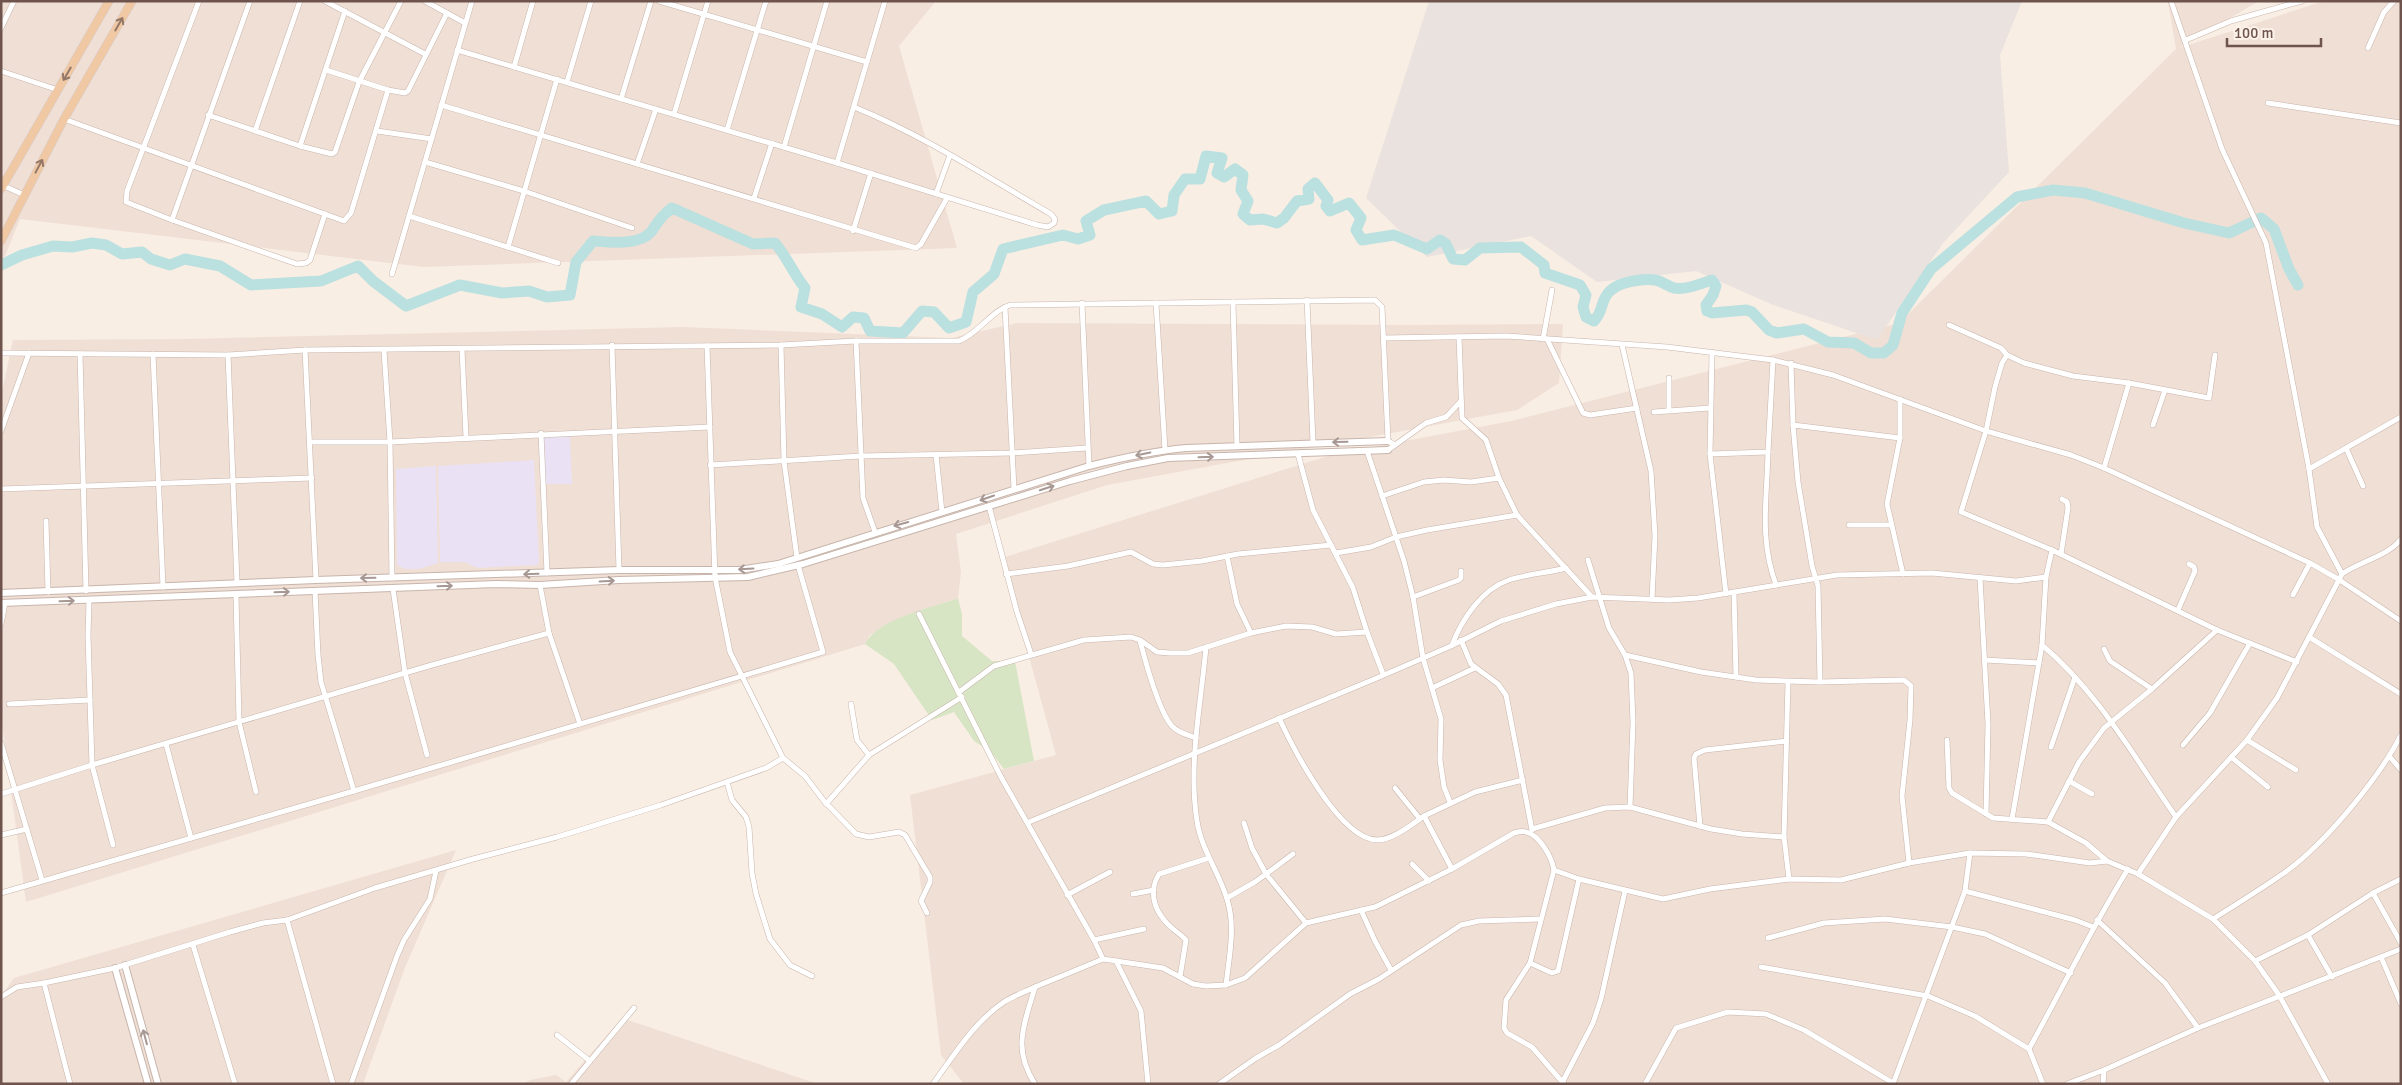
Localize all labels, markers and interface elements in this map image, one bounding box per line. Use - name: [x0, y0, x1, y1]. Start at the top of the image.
- scale bar: [2227, 15, 2321, 47]
- one-way arrow: [114, 17, 124, 32]
- text: 100 m: [2234, 24, 2274, 42]
- one-way arrow: [62, 66, 72, 81]
- one-way arrow: [35, 159, 44, 174]
- one-way arrow: [1332, 437, 1348, 446]
- one-way arrow: [1135, 450, 1151, 459]
- one-way arrow: [1198, 452, 1214, 462]
- one-way arrow: [1039, 483, 1055, 492]
- one-way arrow: [979, 494, 995, 503]
- one-way arrow: [894, 519, 910, 529]
- one-way arrow: [738, 565, 754, 574]
- one-way arrow: [523, 569, 539, 578]
- one-way arrow: [361, 574, 377, 583]
- one-way arrow: [599, 576, 615, 585]
- one-way arrow: [436, 581, 452, 591]
- one-way arrow: [274, 588, 290, 597]
- one-way arrow: [59, 596, 75, 606]
- one-way arrow: [139, 1029, 149, 1045]

